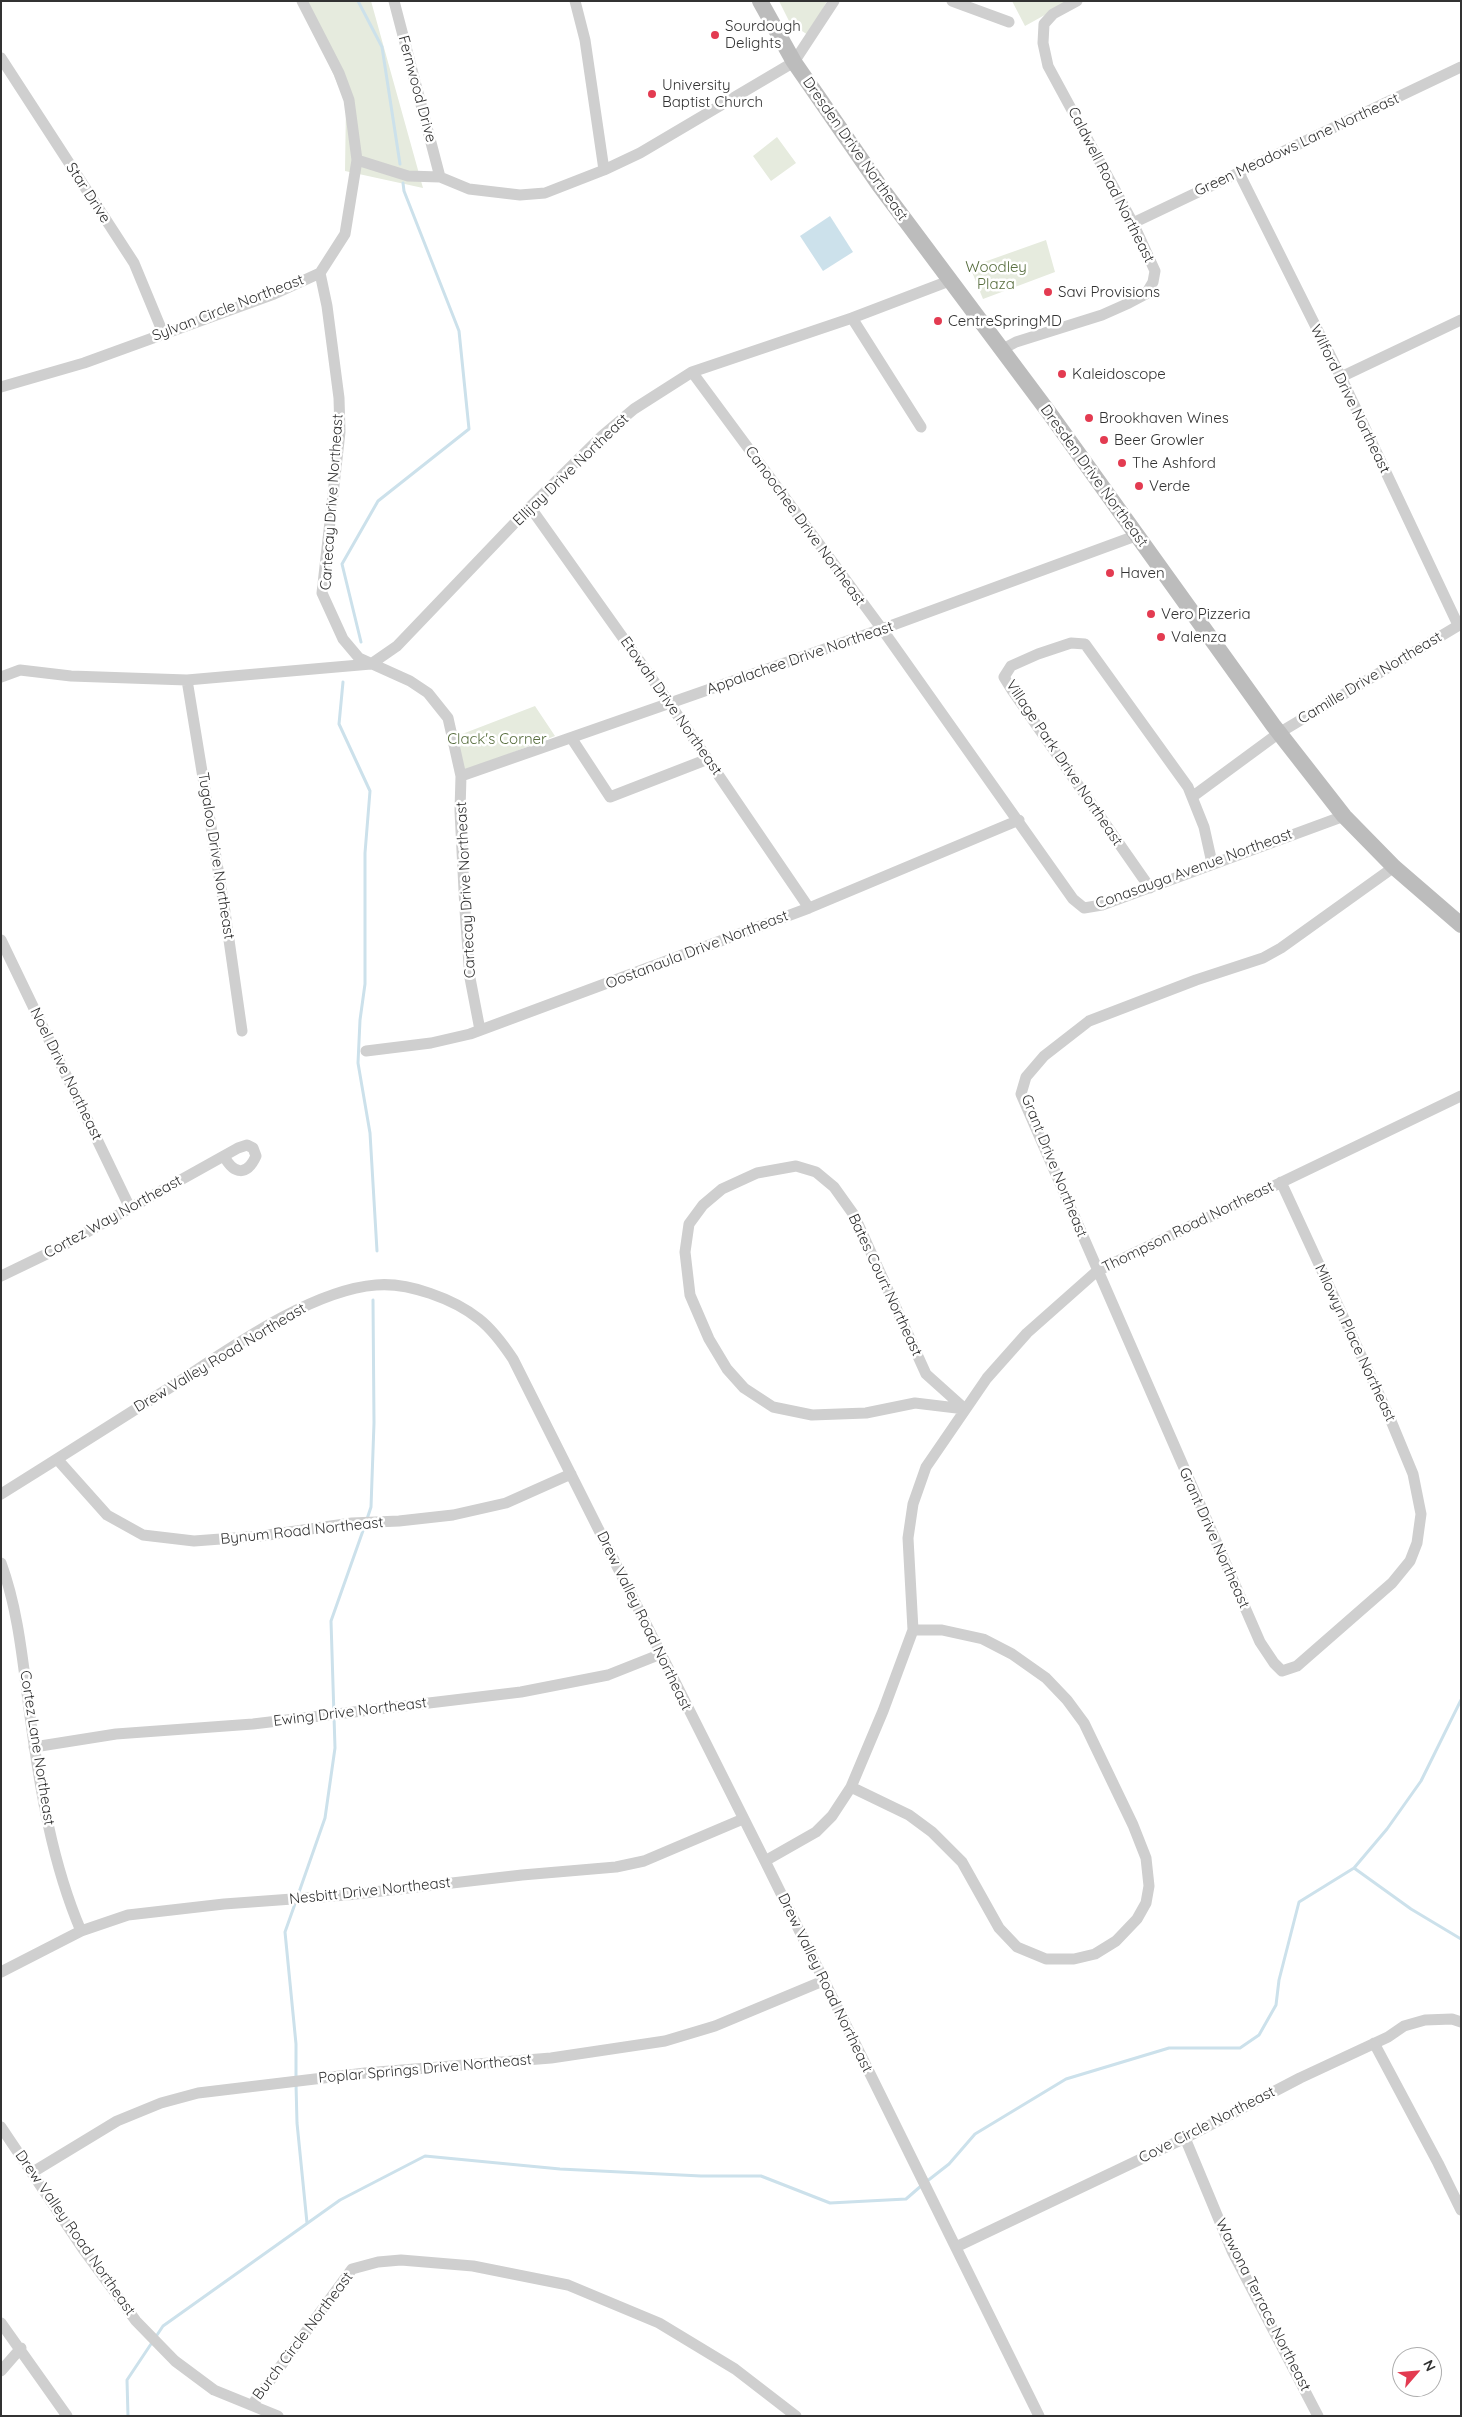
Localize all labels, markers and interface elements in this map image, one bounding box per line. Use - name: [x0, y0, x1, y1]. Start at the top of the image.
- place label: Sourdough Delights: [725, 17, 801, 52]
- marker: Sourdough Delights: [709, 29, 721, 41]
- street label: Fernwood Drive: [394, 34, 440, 144]
- street label: Dresden Drive Northeast: [798, 74, 912, 224]
- place label: University Baptist Church: [662, 76, 763, 111]
- marker: University Baptist Church: [646, 88, 658, 100]
- street label: Green Meadows Lane Northeast: [1192, 90, 1402, 200]
- street label: Caldwell Road Northeast: [1064, 104, 1158, 266]
- street label: Star Drive: [62, 159, 114, 227]
- park label: Woodley Plaza: [965, 258, 1027, 293]
- street label: Sylvan Circle Northeast: [150, 271, 306, 345]
- place label: Savi Provisions: [1058, 283, 1160, 301]
- marker: Savi Provisions: [1042, 286, 1054, 298]
- place label: CentreSpringMD: [948, 312, 1062, 330]
- marker: CentreSpringMD: [932, 315, 944, 327]
- street label: Wilford Drive Northeast: [1306, 322, 1394, 476]
- place label: Kaleidoscope: [1072, 365, 1166, 383]
- marker: Kaleidoscope: [1056, 368, 1068, 380]
- street label: Dresden Drive Northeast: [1036, 401, 1152, 551]
- place label: Brookhaven Wines: [1099, 409, 1229, 427]
- street label: Ellijay Drive Northeast: [509, 410, 633, 530]
- marker: Brookhaven Wines: [1083, 412, 1095, 424]
- street label: Cartecay Drive Northeast: [317, 413, 347, 591]
- place label: Beer Growler: [1114, 431, 1204, 449]
- marker: Beer Growler: [1098, 434, 1110, 446]
- street label: Canoochee Drive Northeast: [741, 443, 869, 609]
- place label: The Ashford: [1132, 454, 1216, 472]
- marker: The Ashford: [1116, 457, 1128, 469]
- place label: Verde: [1149, 477, 1190, 495]
- marker: Verde: [1133, 480, 1145, 492]
- place label: Haven: [1120, 564, 1165, 582]
- marker: Haven: [1104, 567, 1116, 579]
- place label: Vero Pizzeria: [1161, 605, 1251, 623]
- marker: Vero Pizzeria: [1145, 608, 1157, 620]
- street label: Appalachee Drive Northeast: [704, 618, 896, 698]
- place label: Valenza: [1171, 628, 1227, 646]
- street label: Camille Drive Northeast: [1295, 628, 1445, 728]
- marker: Valenza: [1155, 631, 1167, 643]
- street label: Etowah Drive Northeast: [616, 633, 726, 779]
- street label: Village Park Drive Northeast: [1002, 677, 1126, 849]
- park label: Clack's Corner: [447, 730, 547, 748]
- street label: Tugaloo Drive Northeast: [194, 771, 238, 941]
- street label: Cartecay Drive Northeast: [452, 801, 480, 979]
- street label: Conasauga Avenue Northeast: [1093, 825, 1295, 913]
- street label: Oostanaula Drive Northeast: [603, 907, 791, 993]
- street label: Noel Drive Northeast: [26, 1005, 106, 1143]
- street label: Grant Drive Northeast: [1017, 1092, 1091, 1240]
- street label: Cortez Way Northeast: [41, 1172, 185, 1262]
- street label: Thompson Road Northeast: [1099, 1178, 1277, 1276]
- street label: Bates Court Northeast: [844, 1211, 926, 1359]
- street label: Milowyn Place Northeast: [1311, 1261, 1399, 1425]
- street label: Drew Valley Road Northeast: [131, 1300, 309, 1416]
- street label: Grant Drive Northeast: [1175, 1465, 1253, 1611]
- street label: Bynum Road Northeast: [220, 1513, 384, 1549]
- street label: Drew Valley Road Northeast: [593, 1528, 695, 1714]
- street label: Cortez Lane Northeast: [16, 1669, 58, 1827]
- street label: Ewing Drive Northeast: [272, 1694, 428, 1730]
- street label: Nesbitt Drive Northeast: [288, 1874, 452, 1908]
- street label: Drew Valley Road Northeast: [774, 1890, 876, 2076]
- street label: Poplar Springs Drive Northeast: [318, 2051, 532, 2087]
- street label: Cove Circle Northeast: [1136, 2083, 1278, 2167]
- street label: Drew Valley Road Northeast: [11, 2147, 139, 2319]
- street label: Wawona Terrace Northeast: [1212, 2216, 1314, 2394]
- street label: Burch Circle Northeast: [249, 2269, 357, 2403]
- north arrow: [1392, 2347, 1442, 2397]
- text: N: [1419, 2357, 1440, 2374]

